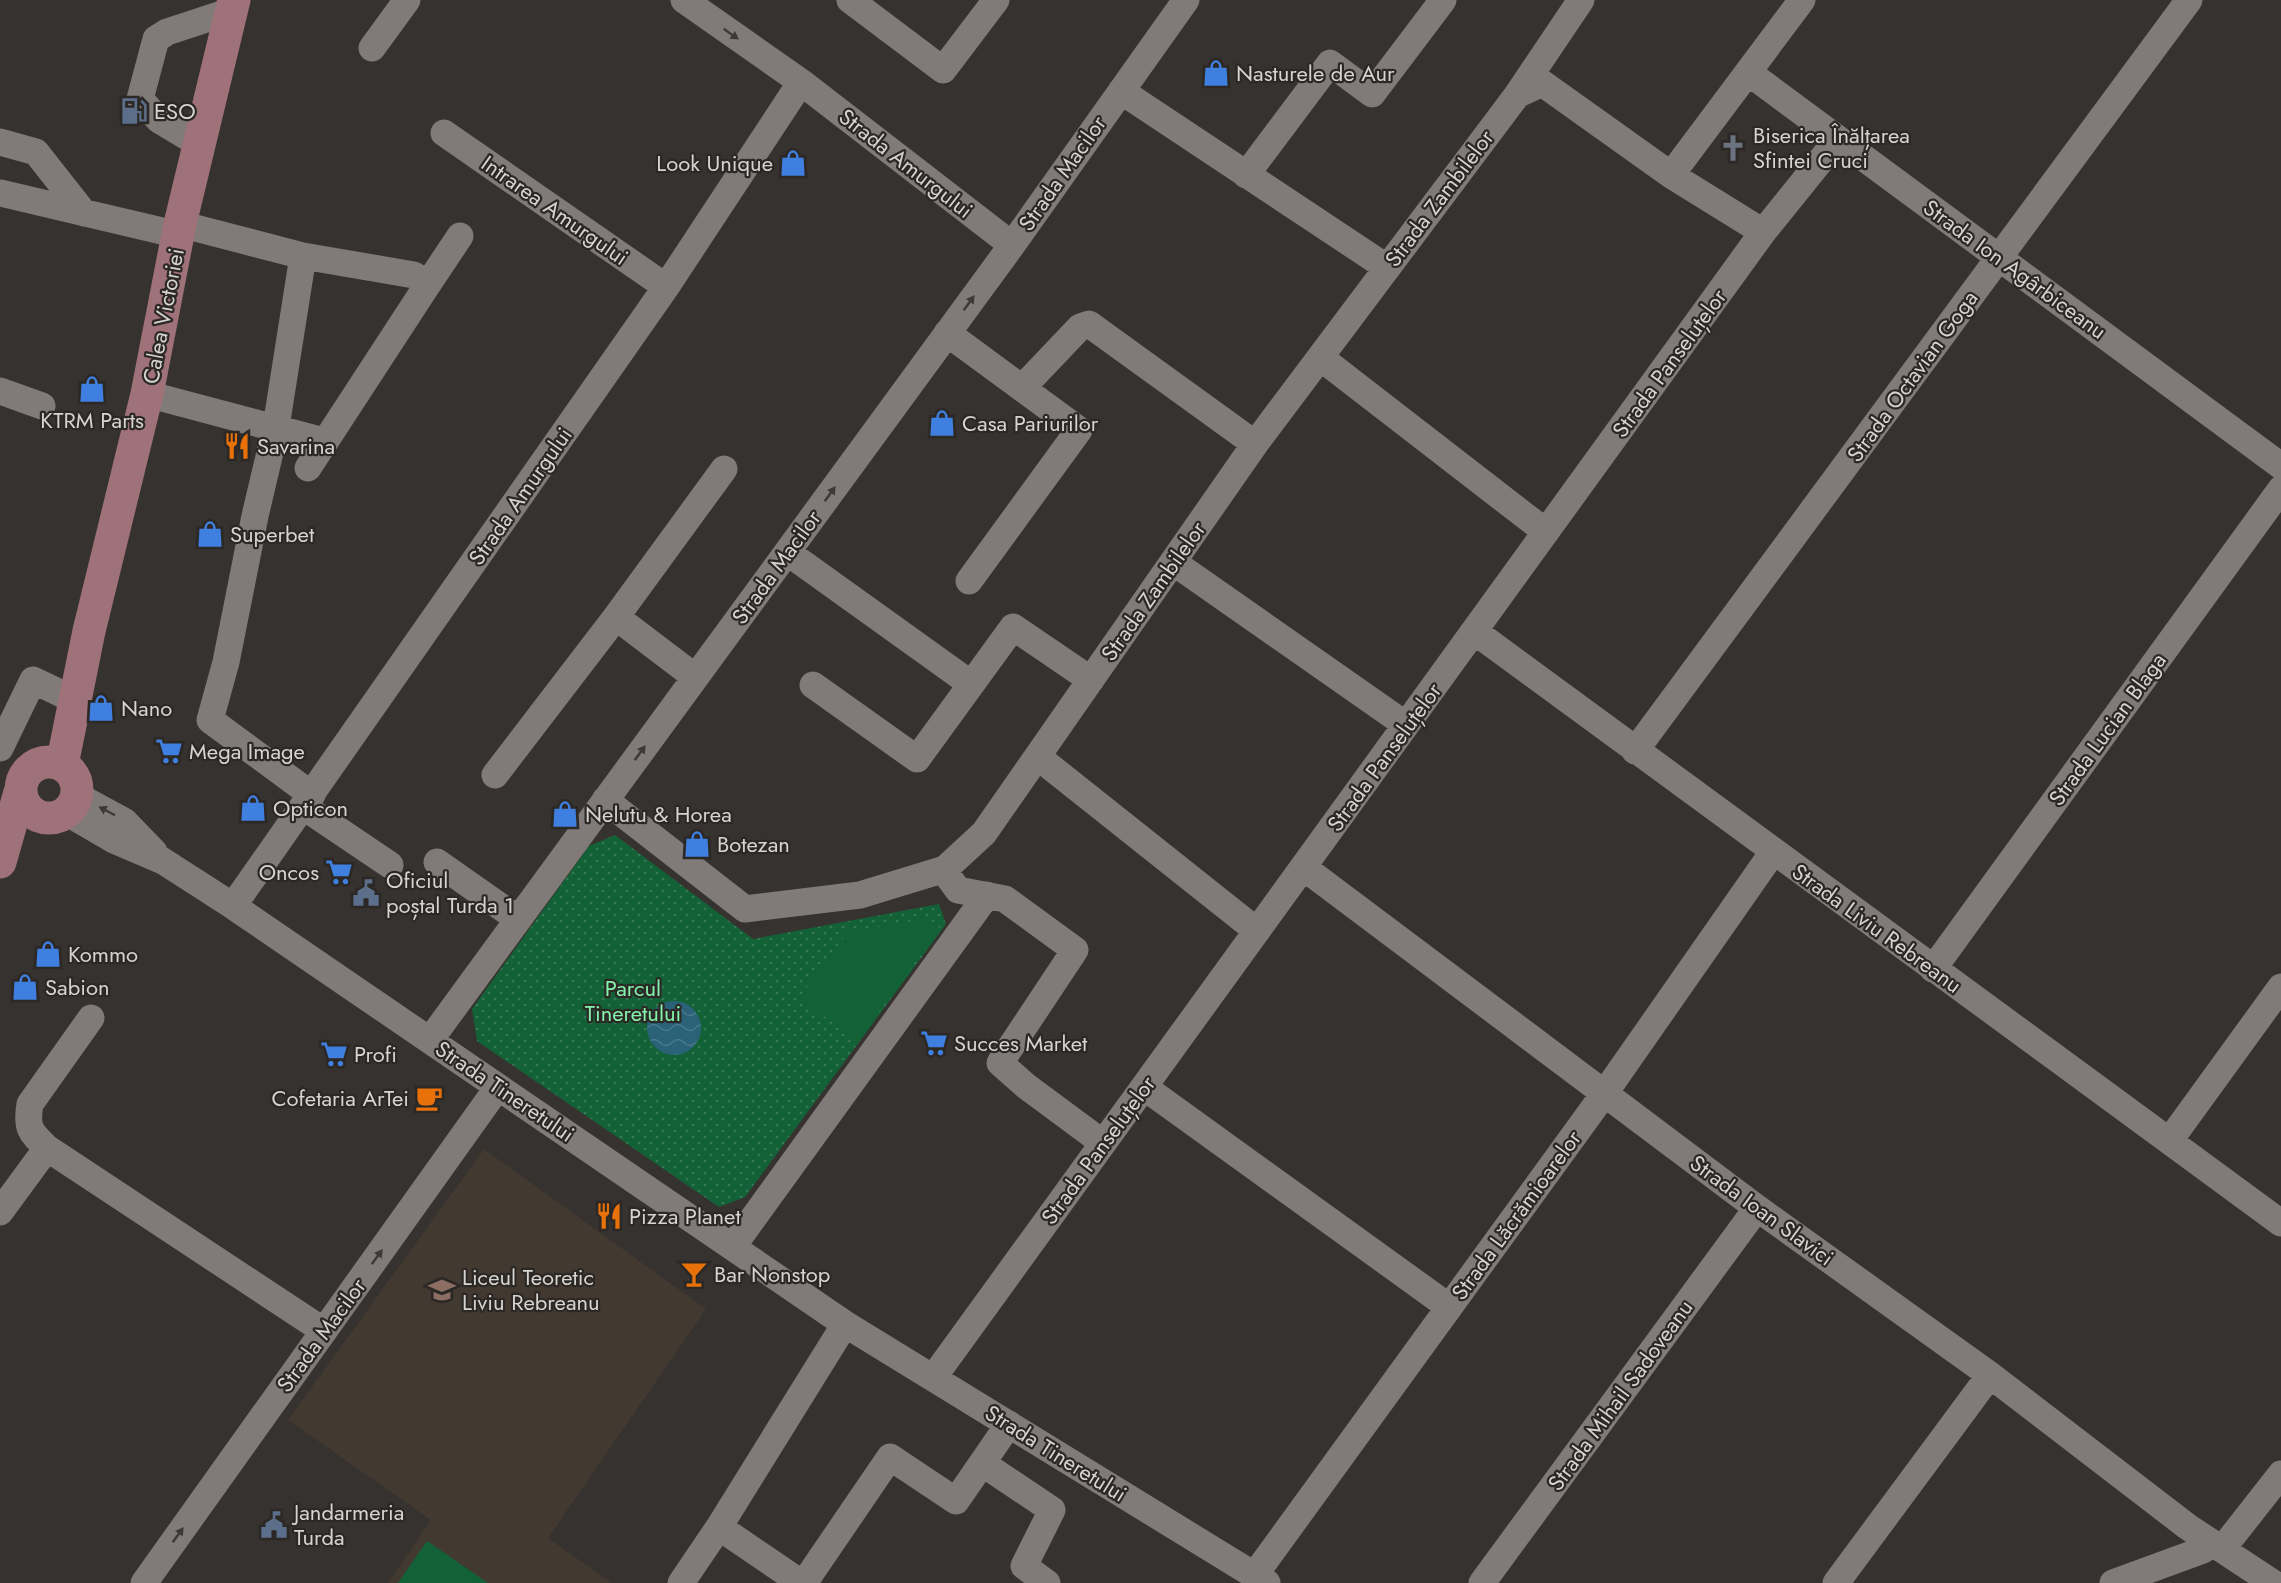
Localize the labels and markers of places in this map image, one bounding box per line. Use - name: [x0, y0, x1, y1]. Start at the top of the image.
- place label: Nasturele de Aur: [1236, 57, 1395, 89]
- shop icon: Nasturele de Aur: [1201, 58, 1231, 88]
- place label: ESO: [154, 95, 196, 127]
- fuel station icon: ESO: [119, 96, 149, 126]
- place label: Biserica Înălțarea Sfintei Cruci: [1753, 119, 1910, 176]
- church icon: Biserica Înălțarea Sfintei Cruci: [1718, 133, 1748, 163]
- place label: Look Unique: [656, 147, 773, 179]
- shop icon: Look Unique: [778, 148, 808, 178]
- shop icon: KTRM Parts: [77, 374, 107, 404]
- place label: KTRM Parts: [40, 404, 144, 436]
- place label: Casa Pariurilor: [962, 407, 1099, 439]
- shop icon: Casa Pariurilor: [927, 408, 957, 438]
- place label: Savarina: [257, 430, 335, 462]
- restaurant icon: Savarina: [222, 431, 252, 461]
- place label: Superbet: [230, 518, 315, 550]
- shop icon: Superbet: [195, 519, 225, 549]
- place label: Nano: [121, 692, 172, 724]
- shop icon: Nano: [86, 693, 116, 723]
- place label: Mega Image: [189, 735, 305, 767]
- supermarket icon: Mega Image: [154, 736, 184, 766]
- place label: Opticon: [273, 792, 348, 824]
- shop icon: Opticon: [238, 793, 268, 823]
- place label: Nelutu & Horea: [585, 798, 732, 830]
- shop icon: Nelutu & Horea: [550, 799, 580, 829]
- place label: Botezan: [717, 828, 790, 860]
- shop icon: Botezan: [682, 829, 712, 859]
- place label: Oncos: [259, 856, 319, 888]
- supermarket icon: Oncos: [324, 857, 354, 887]
- place label: Oficiul poștal Turda 1: [386, 864, 514, 921]
- public building icon: Oficiul poștal Turda 1: [351, 878, 381, 908]
- place label: Kommo: [68, 938, 138, 970]
- shop icon: Kommo: [33, 939, 63, 969]
- place label: Sabion: [45, 971, 109, 1003]
- shop icon: Sabion: [10, 972, 40, 1002]
- place label: Succes Market: [954, 1027, 1088, 1059]
- supermarket icon: Succes Market: [919, 1028, 949, 1058]
- place label: Profi: [354, 1038, 397, 1070]
- supermarket icon: Profi: [319, 1039, 349, 1069]
- place label: Cofetaria ArTei: [271, 1082, 409, 1114]
- cafe icon: Cofetaria ArTei: [414, 1083, 444, 1113]
- place label: Pizza Planet: [629, 1200, 741, 1232]
- restaurant icon: Pizza Planet: [594, 1201, 624, 1231]
- place label: Bar Nonstop: [714, 1258, 830, 1290]
- bar icon: Bar Nonstop: [679, 1259, 709, 1289]
- place label: Liceul Teoretic Liviu Rebreanu: [462, 1261, 600, 1318]
- school or university icon: Liceul Teoretic Liviu Rebreanu: [427, 1275, 457, 1305]
- place label: Jandarmeria Turda: [291, 1496, 404, 1553]
- public building icon: Jandarmeria Turda: [259, 1510, 289, 1540]

